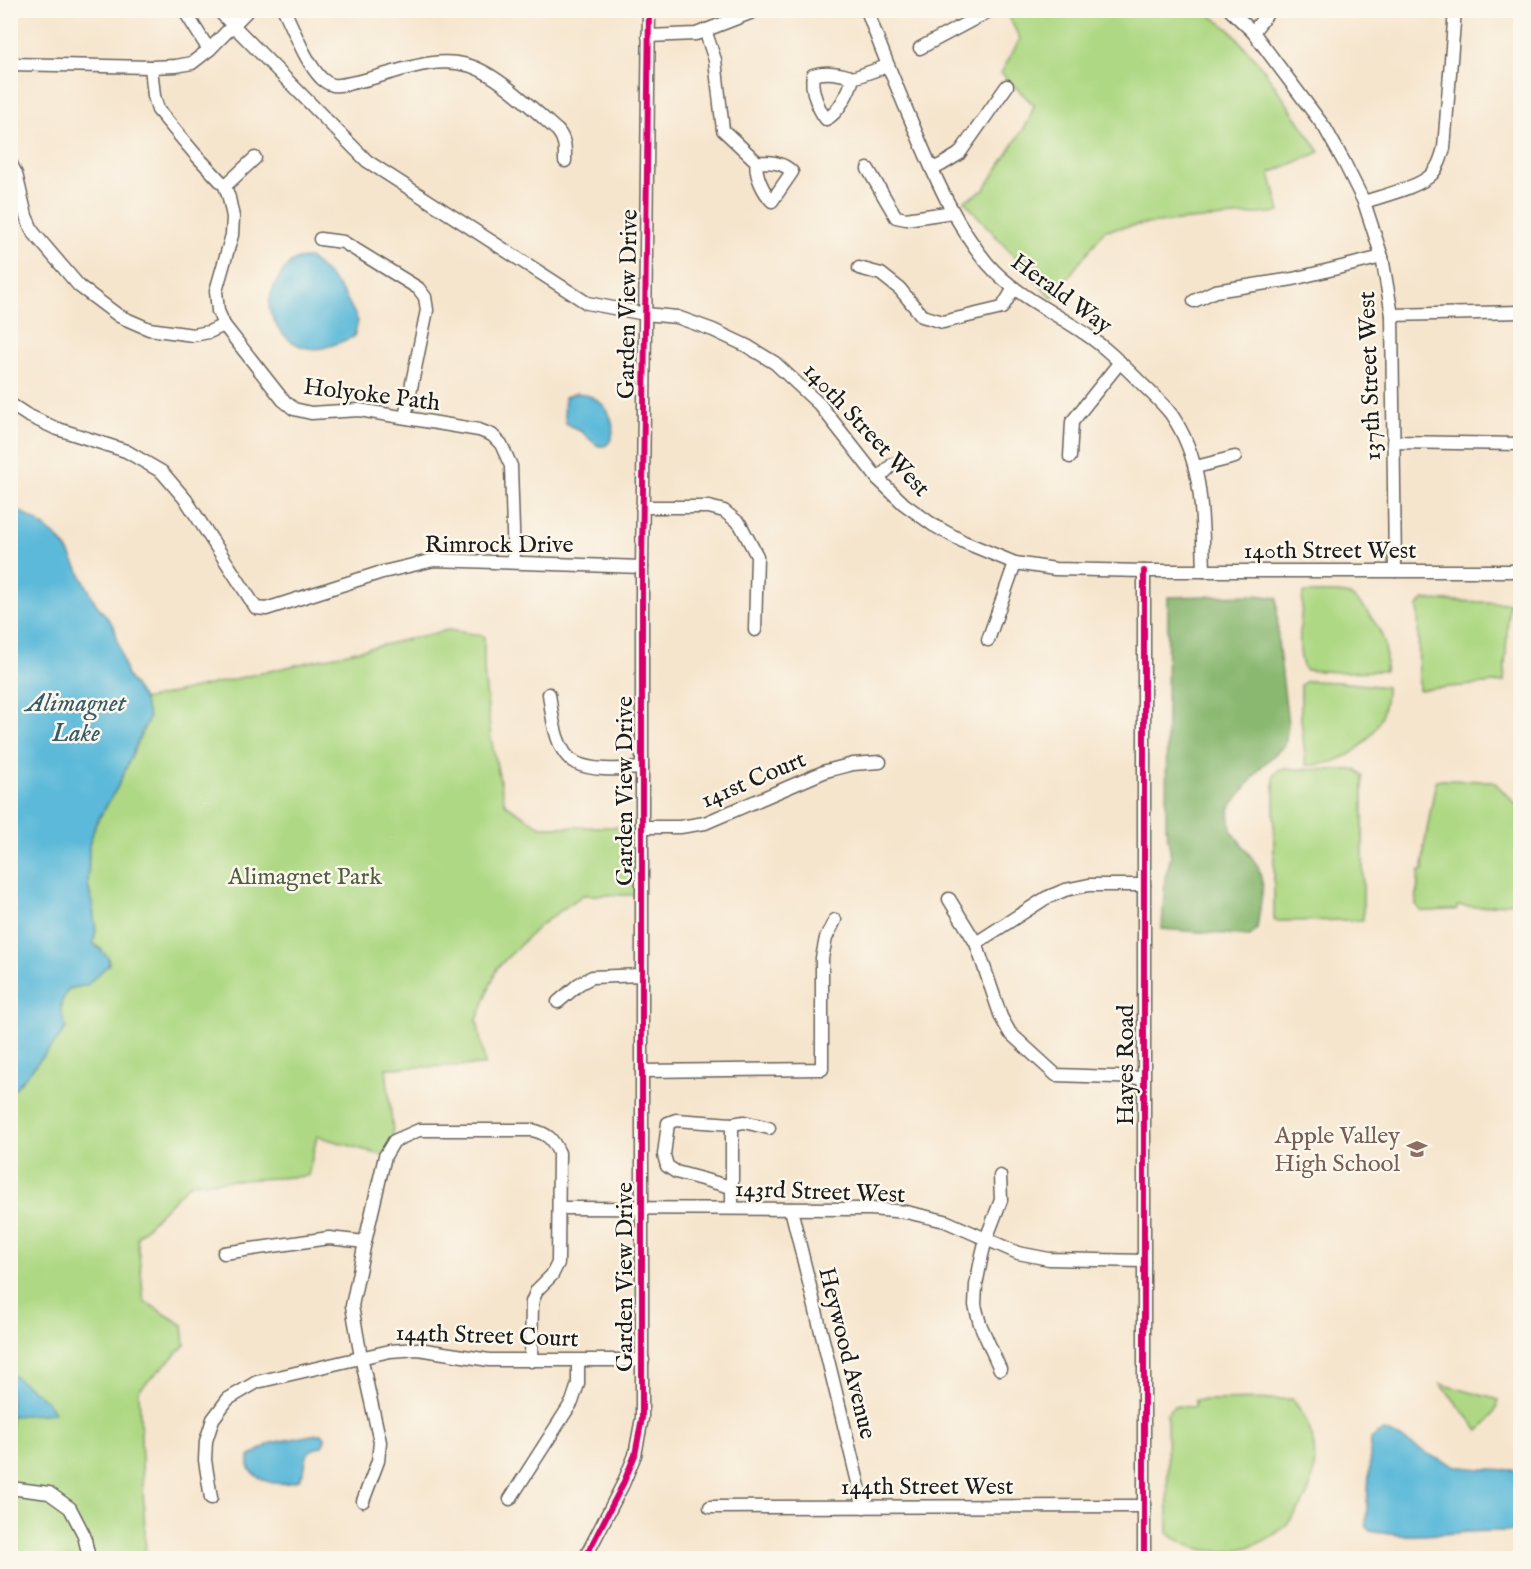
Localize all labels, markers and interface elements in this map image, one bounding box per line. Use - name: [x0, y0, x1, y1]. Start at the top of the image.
- street label: Garden View Drive: [611, 209, 646, 399]
- street label: Herald Way: [1004, 247, 1118, 342]
- street label: 137th Street West: [1352, 291, 1389, 461]
- street label: 140th Street West: [796, 356, 936, 504]
- street label: Holyoke Path: [302, 372, 442, 419]
- street label: Rimrock Drive: [424, 530, 574, 561]
- street label: 140th Street West: [1244, 536, 1416, 567]
- water label: Alimagnet Lake: [23, 687, 128, 750]
- street label: Garden View Drive: [610, 696, 641, 886]
- street label: 141st Court: [696, 744, 811, 816]
- park label: Alimagnet Park: [227, 862, 382, 893]
- street label: Hayes Road: [1111, 1004, 1142, 1126]
- place label: Apple Valley High School: [1274, 1121, 1400, 1180]
- school or university icon: Apple Valley High School: [1405, 1137, 1429, 1161]
- street label: 143rd Street West: [734, 1174, 906, 1211]
- street label: Garden View Drive: [610, 1182, 641, 1372]
- street label: Heywood Avenue: [810, 1264, 883, 1442]
- street label: 144th Street Court: [395, 1318, 579, 1355]
- street label: 144th Street West: [841, 1472, 1013, 1503]

